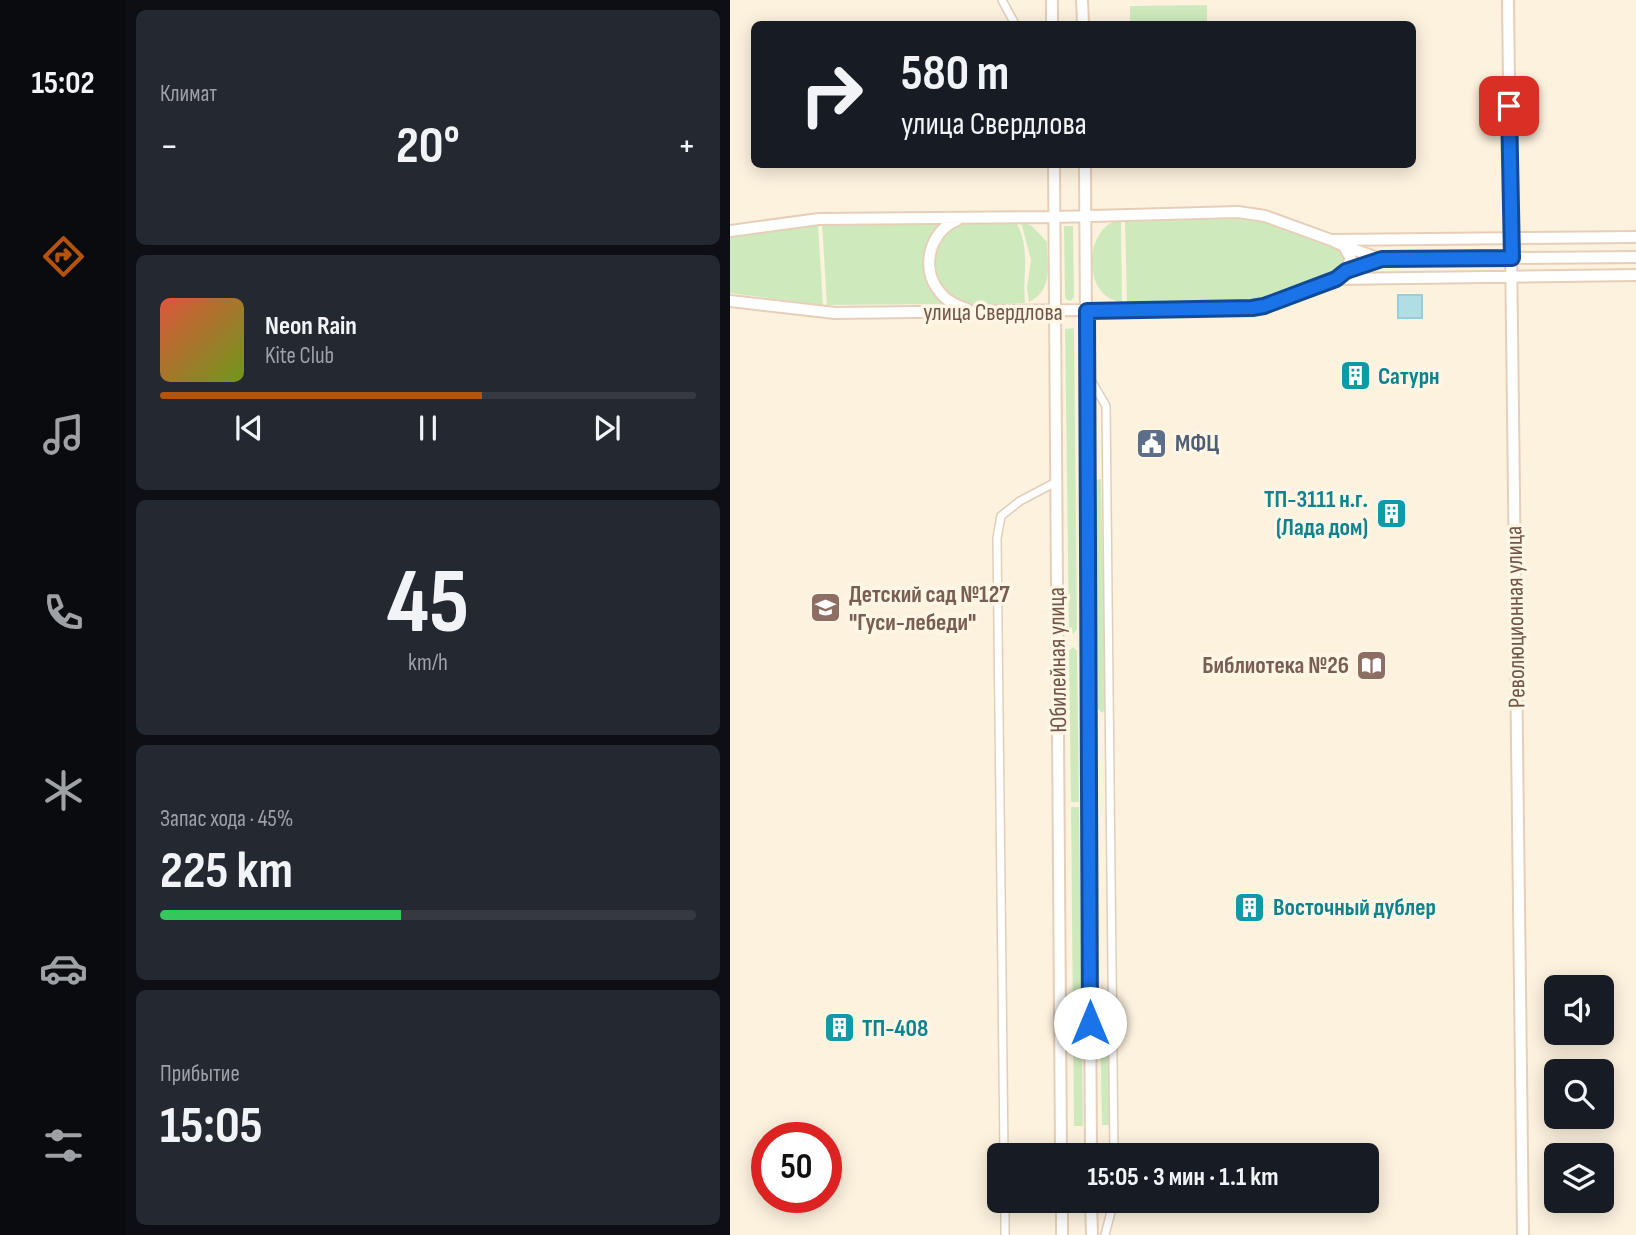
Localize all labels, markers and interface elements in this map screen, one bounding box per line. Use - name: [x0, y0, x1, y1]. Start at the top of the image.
- text: 580 m: [901, 45, 1009, 104]
- icon: right: [786, 49, 877, 140]
- text: 15:02: [31, 64, 95, 103]
- pin: [1479, 76, 1539, 136]
- text: Климат: [160, 80, 217, 108]
- icon: arrive: [1490, 87, 1528, 125]
- text: улица Свердлова: [901, 105, 1087, 144]
- text: 20°: [396, 115, 460, 178]
- text: −: [160, 124, 179, 169]
- text: +: [677, 124, 696, 169]
- icon: directions: [39, 232, 88, 281]
- street label: улица Свердлова: [923, 298, 1063, 327]
- text: Neon Rain: [265, 311, 357, 342]
- text: Kite Club: [265, 342, 334, 370]
- building icon: Сатурн: [1338, 359, 1372, 393]
- place label: Сатурн: [1378, 362, 1440, 391]
- icon: previous: [230, 409, 268, 447]
- icon: pause: [409, 409, 447, 447]
- icon: next: [588, 409, 626, 447]
- icon: music: [39, 410, 88, 459]
- public building icon: МФЦ: [1135, 426, 1169, 460]
- place label: МФЦ: [1175, 429, 1219, 458]
- place label: ТП-3111 н.г. (Лада дом): [1264, 485, 1368, 542]
- building icon: ТП-3111 н.г. (Лада дом): [1374, 496, 1408, 530]
- street label: Революционная улица: [1499, 526, 1532, 708]
- text: 45: [387, 549, 469, 658]
- place label: Детский сад №127 "Гуси-лебеди": [849, 580, 1010, 637]
- street label: Юбилейная улица: [1042, 587, 1073, 733]
- icon: phone: [39, 588, 88, 637]
- school or university icon: Детский сад №127 "Гуси-лебеди": [809, 591, 843, 625]
- library icon: Библиотека №26: [1355, 648, 1389, 682]
- text: km/h: [408, 649, 448, 677]
- place label: Библиотека №26: [1202, 651, 1349, 680]
- icon: climate: [39, 766, 88, 815]
- text: Запас хода · 45%: [160, 805, 293, 833]
- text: 225 km: [160, 840, 293, 903]
- building icon: Восточный дублер: [1233, 890, 1267, 924]
- place label: Восточный дублер: [1273, 893, 1436, 922]
- icon: car: [39, 944, 88, 993]
- map controls: [1544, 975, 1614, 1213]
- button: sound: [1544, 975, 1614, 1045]
- position arrow: [1053, 986, 1127, 1060]
- building icon: ТП-408: [822, 1011, 856, 1045]
- place label: ТП-408: [862, 1014, 928, 1043]
- button: search: [1544, 1059, 1614, 1129]
- text: Прибытие: [160, 1060, 240, 1088]
- text: 15:05: [160, 1095, 263, 1158]
- icon: filters: [39, 1121, 88, 1170]
- speed limit sign: 50: [751, 1122, 842, 1213]
- button: layers: [1544, 1143, 1614, 1213]
- text: 15:05 · 3 мин · 1.1 km: [1087, 1162, 1279, 1193]

